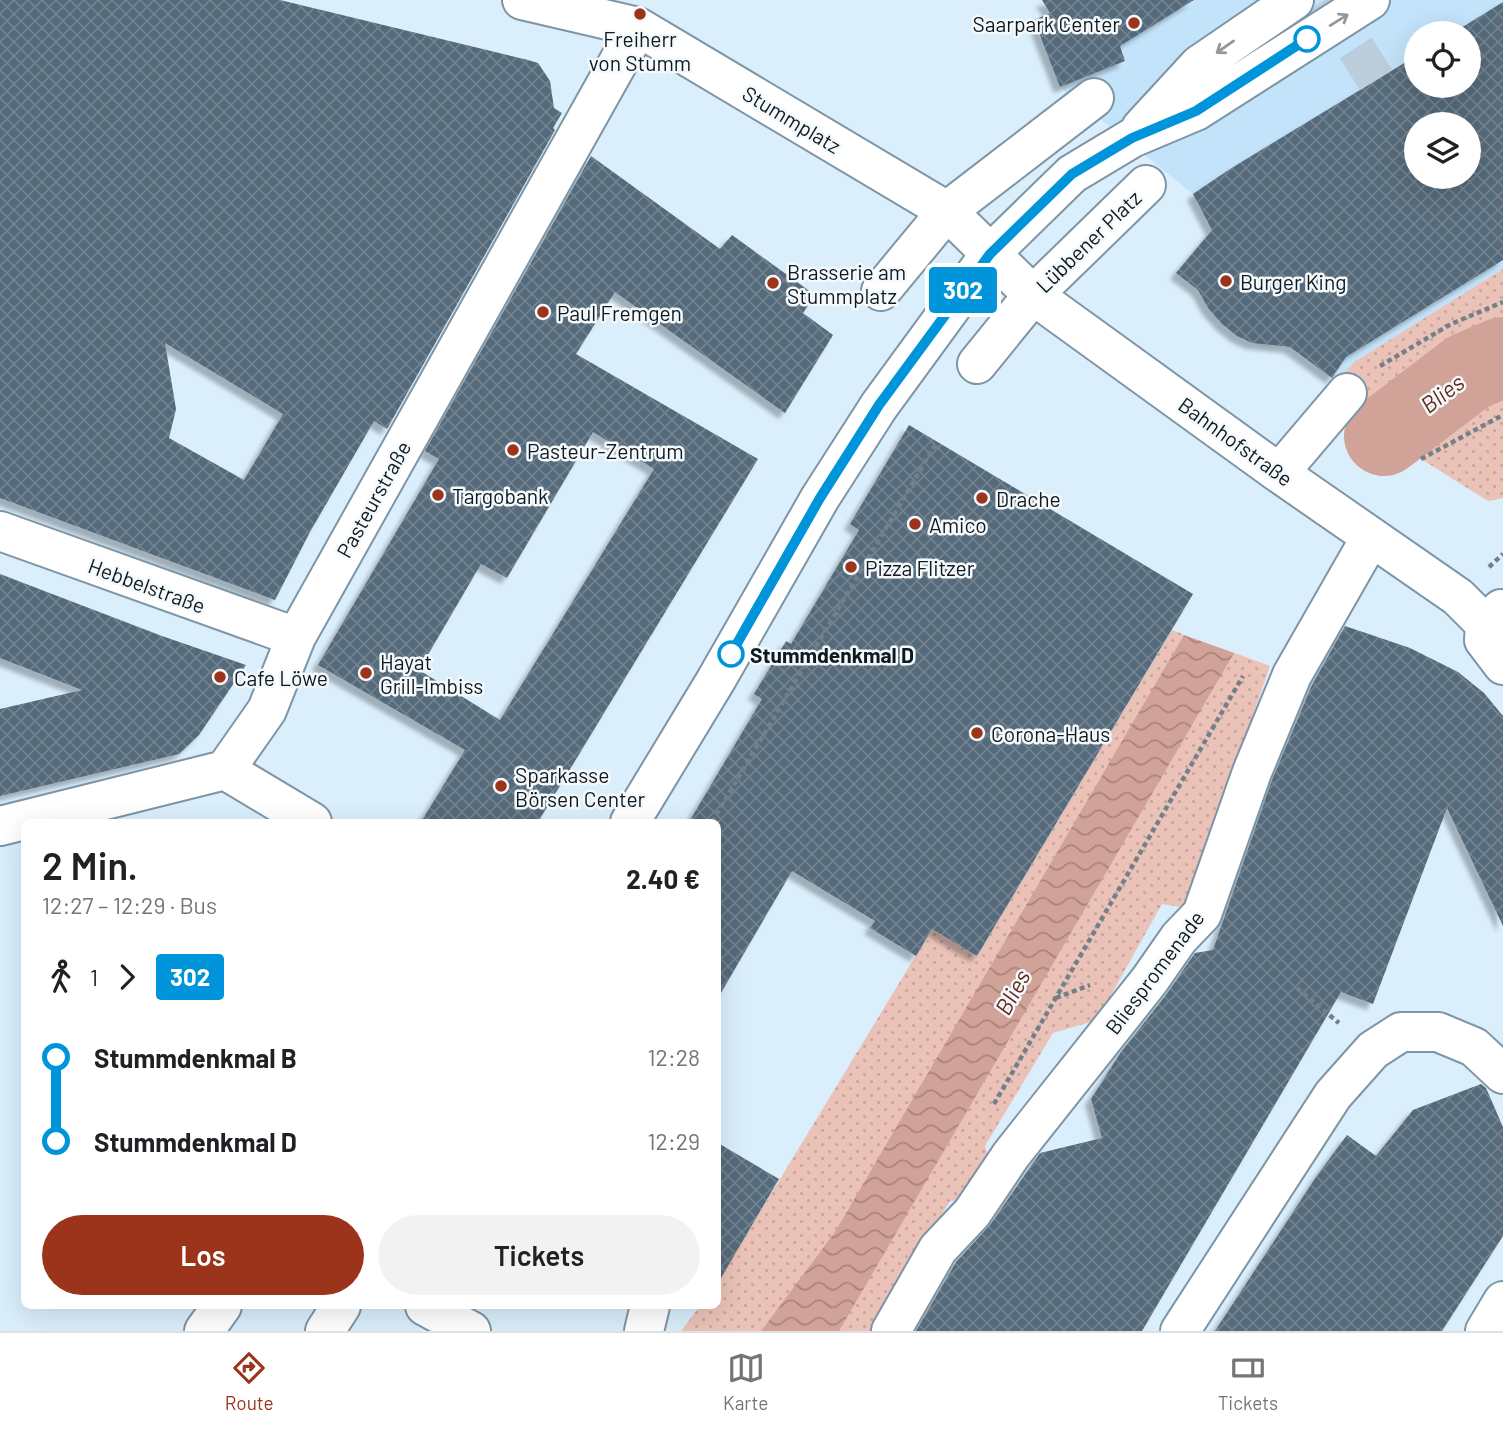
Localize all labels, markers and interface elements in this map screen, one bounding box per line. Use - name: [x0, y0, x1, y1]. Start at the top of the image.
- marker: Freiherr von Stumm: [632, 6, 648, 22]
- place label: Saarpark Center: [973, 11, 1120, 36]
- one-way arrow: [1328, 12, 1348, 26]
- marker: Saarpark Center: [1126, 15, 1142, 31]
- map controls: [1404, 21, 1481, 189]
- button: locate: [1404, 21, 1481, 98]
- place label: Freiherr von Stumm: [589, 26, 691, 75]
- unlabelled marker: [1294, 26, 1320, 52]
- one-way arrow: [1216, 40, 1235, 54]
- street label: Stummplatz: [738, 80, 846, 158]
- button: layers: [1404, 112, 1481, 189]
- street label: Lübbener Platz: [1030, 185, 1146, 297]
- place label: Brasserie am Stummplatz: [787, 259, 906, 308]
- line badge: 302: [923, 267, 1003, 313]
- place label: Burger King: [1240, 269, 1347, 294]
- marker: Burger King: [1218, 273, 1234, 289]
- marker: Brasserie am Stummplatz: [765, 275, 781, 291]
- text: 302: [943, 275, 983, 304]
- place label: Paul Fremgen: [557, 300, 682, 325]
- marker: Paul Fremgen: [535, 304, 551, 320]
- water label: Blies: [1415, 367, 1469, 418]
- street label: Bahnhofstraße: [1174, 391, 1298, 491]
- street label: Pasteurstraße: [331, 436, 415, 562]
- place label: Pasteur-Zentrum: [527, 438, 684, 463]
- marker: Pasteur-Zentrum: [505, 442, 521, 458]
- place label: Targobank: [452, 483, 548, 508]
- place label: Drache: [996, 486, 1061, 511]
- marker: Targobank: [430, 487, 446, 503]
- marker: Drache: [974, 490, 990, 506]
- place label: Amico: [929, 512, 987, 537]
- marker: Amico: [907, 516, 923, 532]
- street label: Hebbelstraße: [85, 552, 209, 618]
- place label: Pizza Flitzer: [865, 555, 975, 580]
- marker: Pizza Flitzer: [843, 559, 859, 575]
- marker: Stummdenkmal D: [718, 641, 744, 667]
- place label: Stummdenkmal D: [750, 642, 914, 667]
- place label: Hayat Grill-Imbiss: [380, 649, 483, 698]
- place label: Cafe Löwe: [234, 665, 328, 690]
- marker: Hayat Grill-Imbiss: [358, 665, 374, 681]
- marker: Cafe Löwe: [212, 669, 228, 685]
- place label: Corona-Haus: [991, 721, 1110, 746]
- marker: Corona-Haus: [969, 725, 985, 741]
- place label: Sparkasse Börsen Center: [515, 762, 646, 811]
- marker: Sparkasse Börsen Center: [493, 778, 509, 794]
- text: 2 Min.: [42, 842, 138, 888]
- text: 2.40 €: [626, 863, 700, 894]
- text: 12:27 – 12:29 · Bus: [42, 891, 217, 919]
- street label: Bliespromenade: [1099, 905, 1209, 1039]
- icon: walk: [42, 958, 80, 996]
- icon: forward: [108, 958, 146, 996]
- text: 302: [170, 962, 210, 991]
- text: 1: [90, 963, 98, 991]
- water label: Blies: [988, 964, 1036, 1019]
- text: Stummdenkmal B: [94, 1042, 297, 1073]
- text: 12:28: [648, 1043, 700, 1071]
- text: Stummdenkmal D: [94, 1126, 297, 1157]
- text: 12:29: [648, 1127, 700, 1155]
- button: Los: [42, 1215, 364, 1295]
- button: Tickets: [378, 1215, 700, 1295]
- tab: Route: [225, 1349, 274, 1414]
- tab: Karte: [723, 1349, 768, 1414]
- tab: Tickets: [1218, 1349, 1278, 1414]

